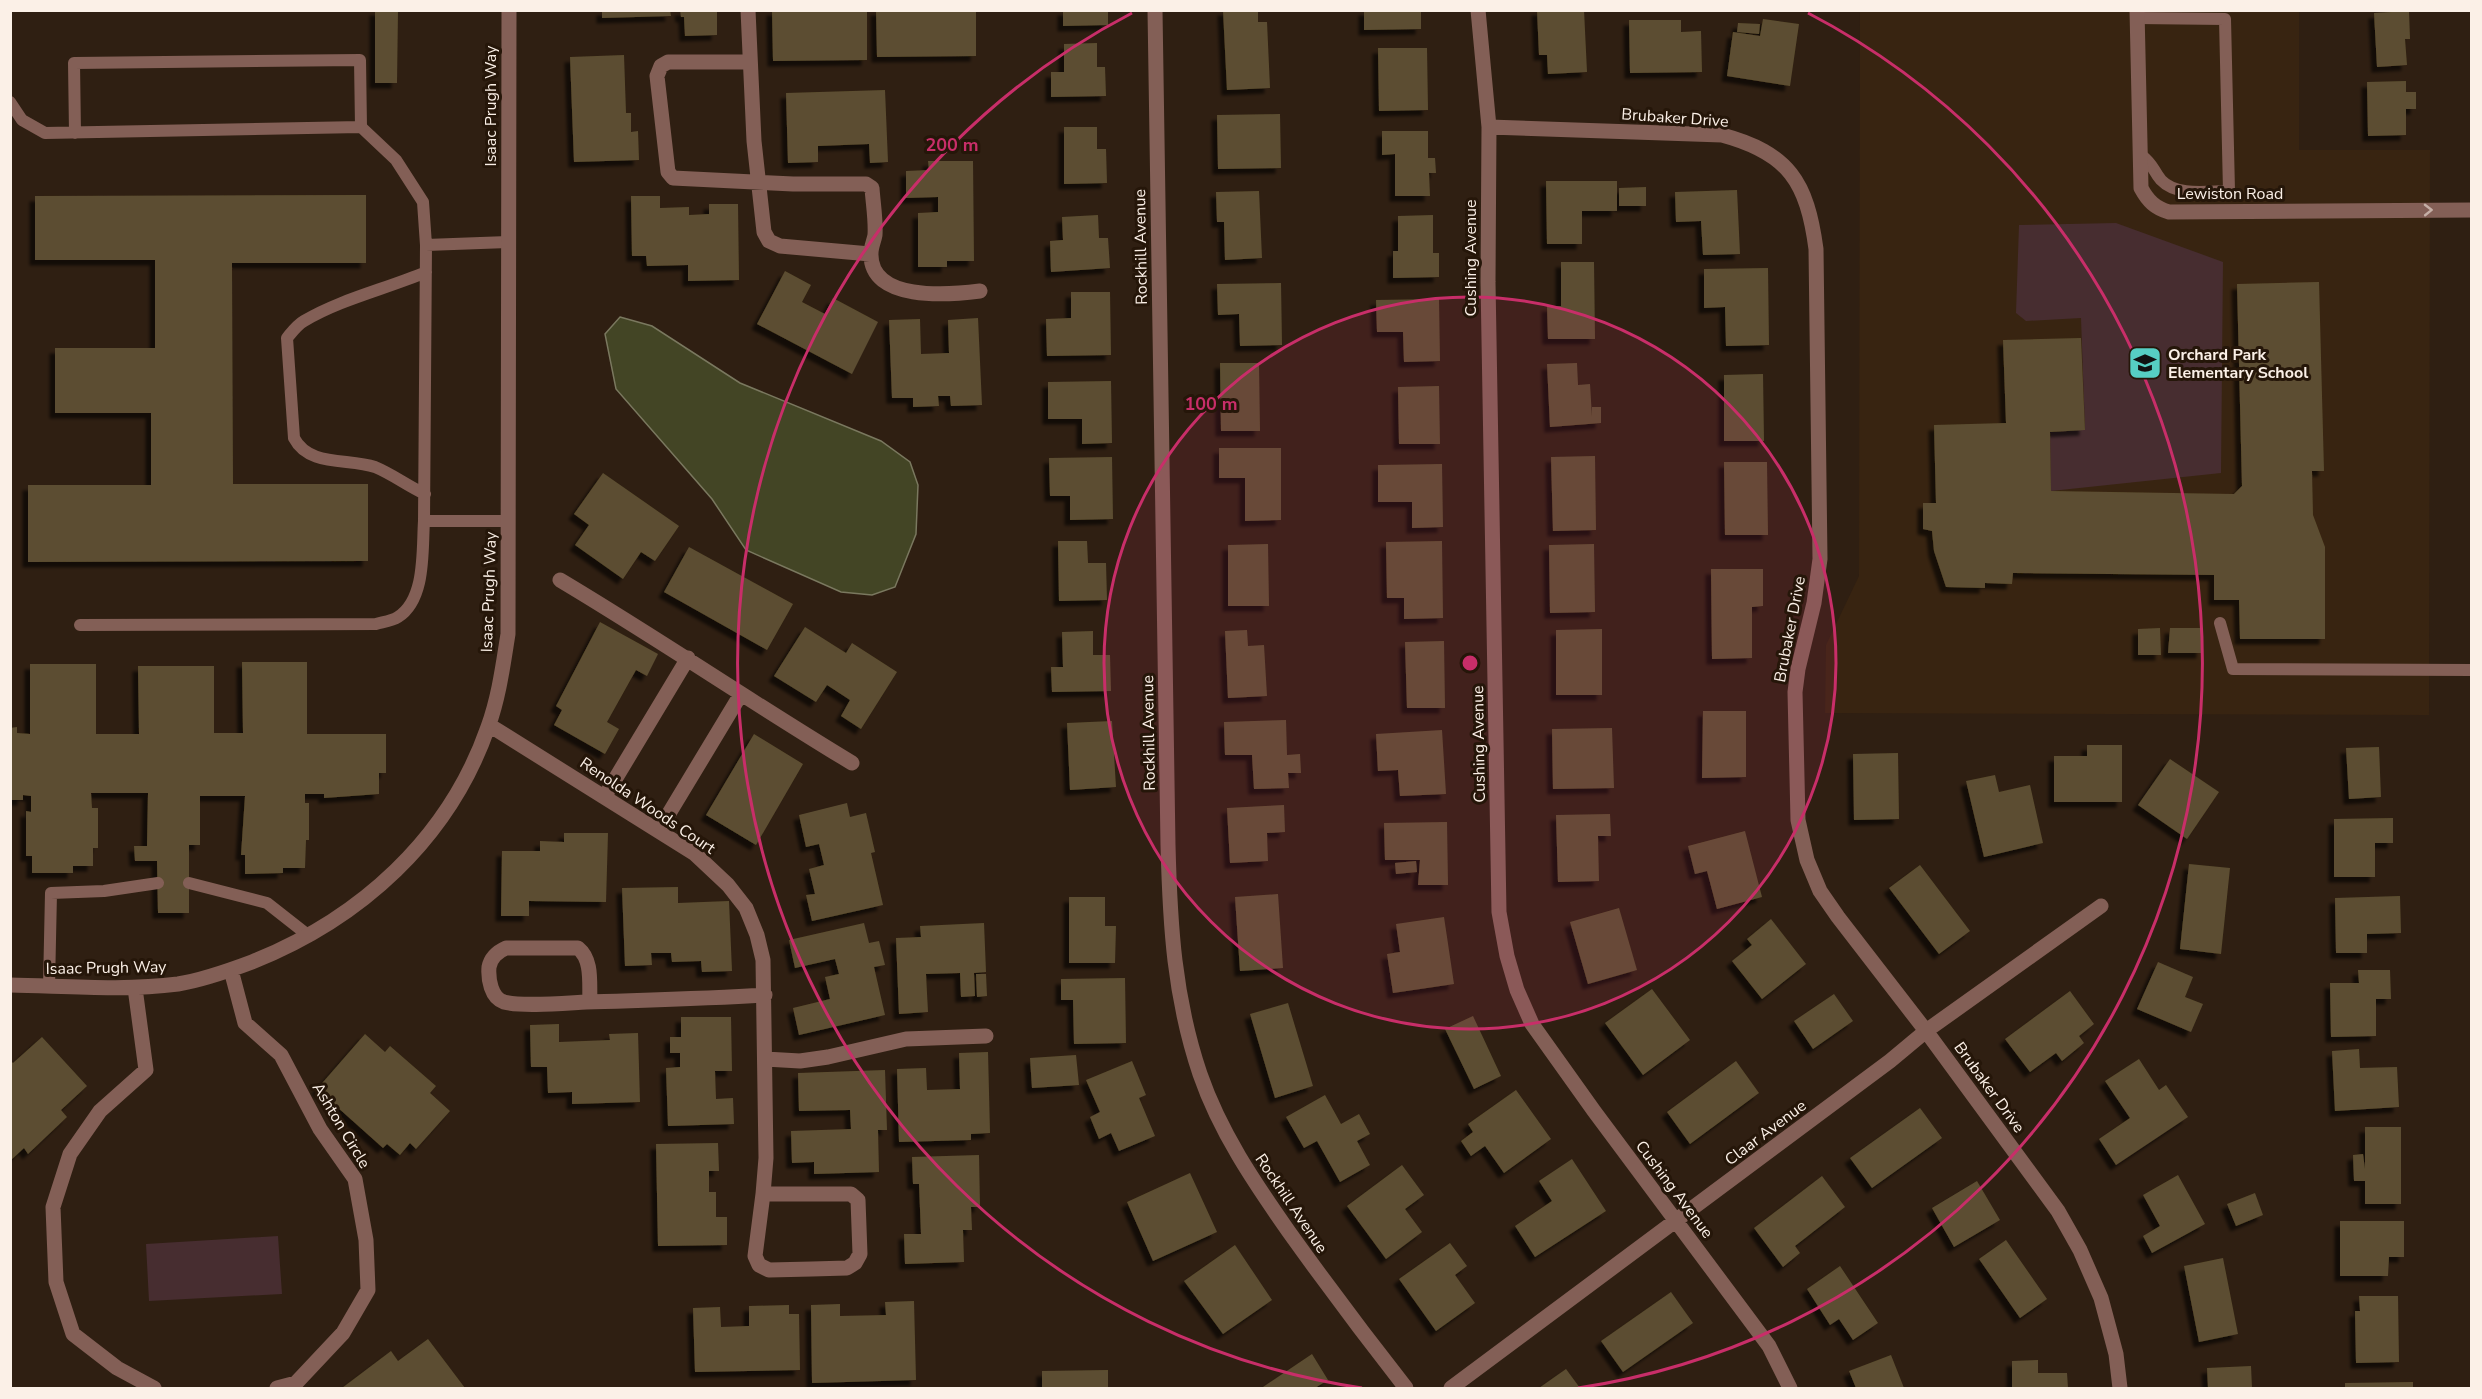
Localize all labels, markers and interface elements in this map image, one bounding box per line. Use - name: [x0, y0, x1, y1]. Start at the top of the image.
- street label: Isaac Prugh Way: [480, 45, 502, 166]
- street label: Brubaker Drive: [1621, 103, 1729, 133]
- text: 200 m: [925, 133, 979, 157]
- street label: Lewiston Road: [2177, 183, 2283, 205]
- street label: Rockhill Avenue: [1129, 189, 1153, 305]
- street label: Cushing Avenue: [1460, 199, 1482, 317]
- one-way arrow: [2424, 204, 2433, 216]
- place label: Orchard Park Elementary School: [2168, 344, 2308, 384]
- school or university icon: Orchard Park Elementary School: [2127, 345, 2163, 381]
- text: 100 m: [1184, 392, 1238, 416]
- street label: Isaac Prugh Way: [476, 530, 502, 653]
- street label: Brubaker Drive: [1769, 574, 1811, 684]
- centre of rings: [1460, 653, 1480, 673]
- street label: Rockhill Avenue: [1137, 675, 1161, 791]
- street label: Cushing Avenue: [1467, 685, 1491, 803]
- street label: Renolda Woods Court: [575, 752, 720, 860]
- street label: Isaac Prugh Way: [45, 956, 167, 980]
- street label: Brubaker Drive: [1949, 1038, 2030, 1138]
- street label: Ashton Circle: [307, 1078, 375, 1173]
- street label: Claar Avenue: [1720, 1095, 1811, 1171]
- street label: Cushing Avenue: [1630, 1136, 1718, 1243]
- street label: Rockhill Avenue: [1250, 1149, 1333, 1258]

